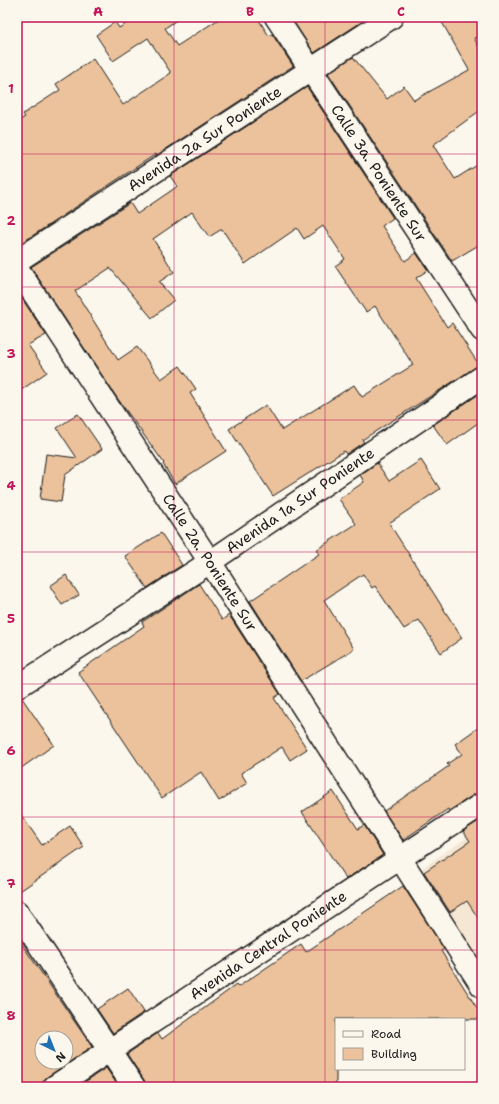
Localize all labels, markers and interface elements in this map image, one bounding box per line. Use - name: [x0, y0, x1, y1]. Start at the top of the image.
- text: A: [93, 3, 103, 20]
- text: B: [246, 3, 254, 20]
- text: C: [397, 3, 405, 20]
- text: 1: [8, 80, 14, 97]
- street label: Avenida 2a Sur Poniente: [124, 81, 285, 196]
- street label: Calle 3a. Poniente Sur: [326, 101, 431, 246]
- text: 2: [6, 212, 16, 229]
- text: 3: [6, 345, 16, 362]
- street label: Avenida 1a Sur Poniente: [222, 443, 378, 558]
- text: 4: [6, 477, 16, 494]
- street label: Calle 2a. Poniente Sur: [158, 490, 262, 635]
- text: 5: [7, 610, 15, 627]
- text: 6: [6, 742, 16, 759]
- text: 7: [6, 875, 16, 892]
- street label: Avenida Central Poniente: [186, 886, 351, 1004]
- text: 8: [6, 1007, 16, 1024]
- legend: [335, 1018, 465, 1070]
- text: Road: [371, 1026, 402, 1042]
- north arrow: [34, 1030, 74, 1070]
- text: Building: [371, 1046, 417, 1062]
- text: N: [52, 1048, 69, 1066]

